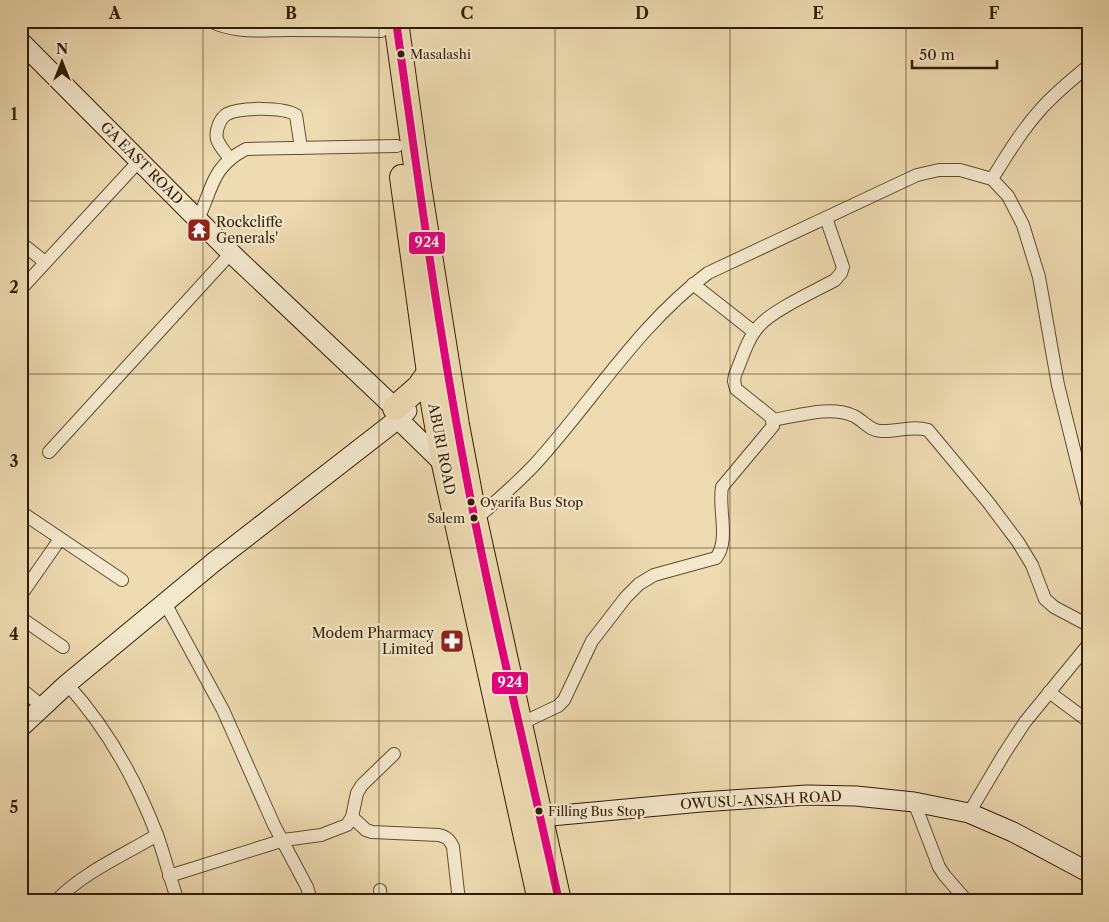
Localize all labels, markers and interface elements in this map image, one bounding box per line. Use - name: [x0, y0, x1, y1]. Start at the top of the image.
- text: A: [108, 3, 122, 23]
- text: B: [285, 3, 297, 23]
- text: C: [461, 3, 473, 23]
- text: D: [635, 3, 649, 23]
- text: E: [812, 3, 824, 23]
- text: F: [989, 3, 1000, 23]
- north arrow: [38, 38, 88, 88]
- scale bar: [912, 38, 996, 70]
- text: N: [56, 40, 68, 58]
- text: 50 m: [919, 45, 955, 64]
- place label: Masalashi: [410, 46, 471, 62]
- marker: Masalashi: [396, 49, 406, 59]
- text: 1: [10, 104, 18, 124]
- street label: GA EAST ROAD: [97, 118, 187, 208]
- place label: Rockcliffe Generals': [216, 213, 283, 247]
- temple icon: Rockcliffe Generals': [186, 217, 212, 243]
- line badge: 924: [408, 231, 446, 255]
- text: 924: [415, 233, 439, 251]
- text: 2: [9, 277, 19, 297]
- street label: ABURI ROAD: [424, 401, 460, 496]
- text: 3: [9, 451, 19, 471]
- place label: Oyarifa Bus Stop: [480, 494, 583, 510]
- marker: Oyarifa Bus Stop: [466, 497, 476, 507]
- place label: Salem: [427, 510, 465, 526]
- marker: Salem: [469, 513, 479, 523]
- text: 4: [9, 624, 19, 644]
- place label: Modem Pharmacy Limited: [312, 624, 434, 658]
- pharmacy icon: Modem Pharmacy Limited: [439, 628, 465, 654]
- line badge: 924: [491, 671, 529, 695]
- text: 924: [498, 673, 522, 691]
- street label: OWUSU-ANSAH ROAD: [680, 787, 842, 813]
- text: 5: [10, 797, 19, 817]
- place label: Filling Bus Stop: [548, 803, 645, 819]
- marker: Filling Bus Stop: [534, 806, 544, 816]

